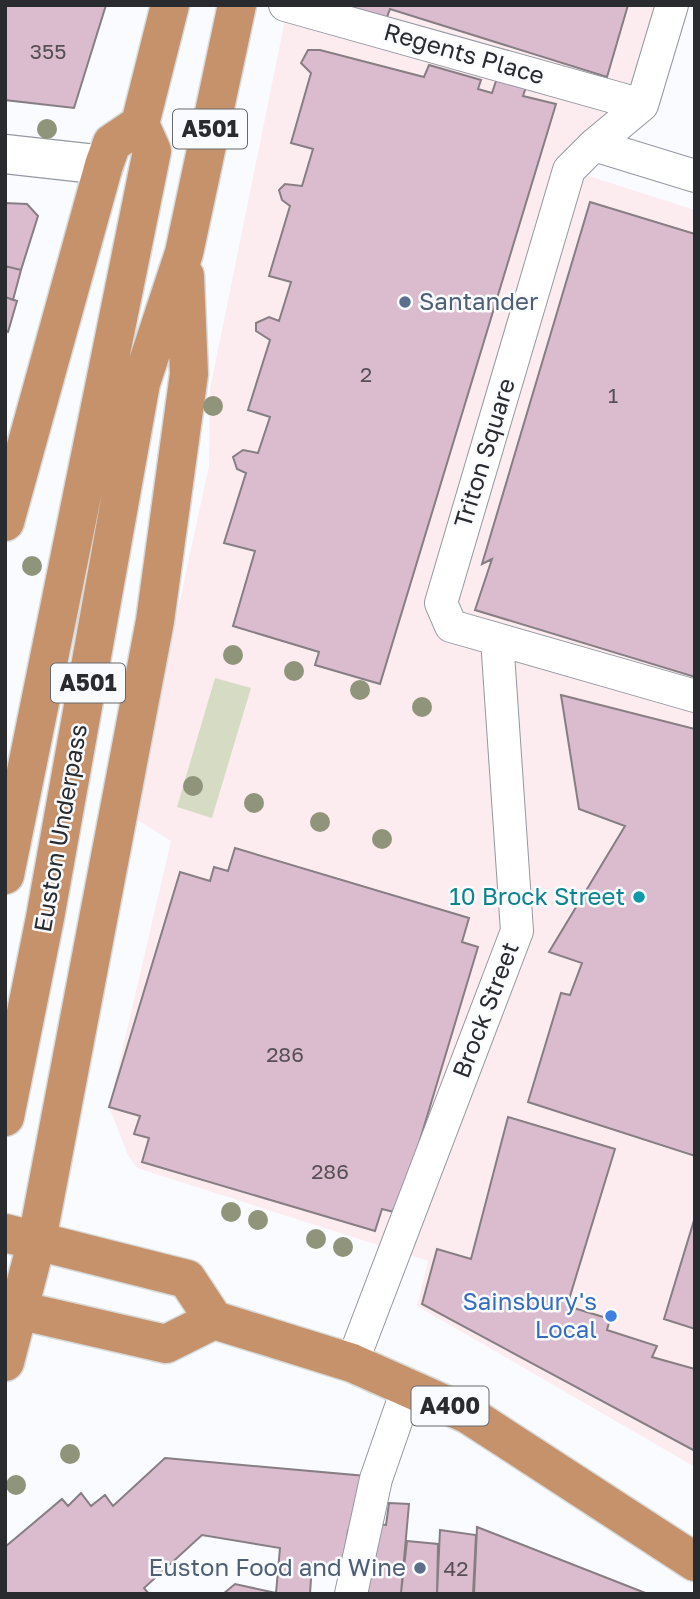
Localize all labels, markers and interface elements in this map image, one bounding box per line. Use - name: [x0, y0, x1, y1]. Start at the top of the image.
- street label: Regents Place: [381, 16, 548, 89]
- house number: 355: [30, 38, 66, 64]
- road number: A501: [173, 110, 247, 148]
- place label: Santander: [419, 286, 538, 315]
- marker: Santander: [397, 294, 413, 310]
- house number: 2: [360, 361, 372, 387]
- street label: Triton Square: [447, 374, 520, 531]
- house number: 1: [608, 382, 618, 408]
- road number: A501: [51, 664, 125, 702]
- street label: Euston Underpass: [27, 721, 92, 934]
- place label: 10 Brock Street: [449, 881, 625, 910]
- marker: 10 Brock Street: [631, 889, 647, 905]
- street label: Brock Street: [445, 937, 524, 1082]
- house number: 286: [266, 1041, 304, 1067]
- house number: 286: [311, 1158, 349, 1184]
- place label: Sainsbury's Local: [462, 1286, 597, 1343]
- marker: Sainsbury's Local: [603, 1308, 619, 1324]
- road number: A400: [412, 1386, 489, 1426]
- place label: Euston Food and Wine: [149, 1552, 406, 1581]
- house number: 42: [444, 1555, 469, 1581]
- marker: Euston Food and Wine: [412, 1560, 428, 1576]

